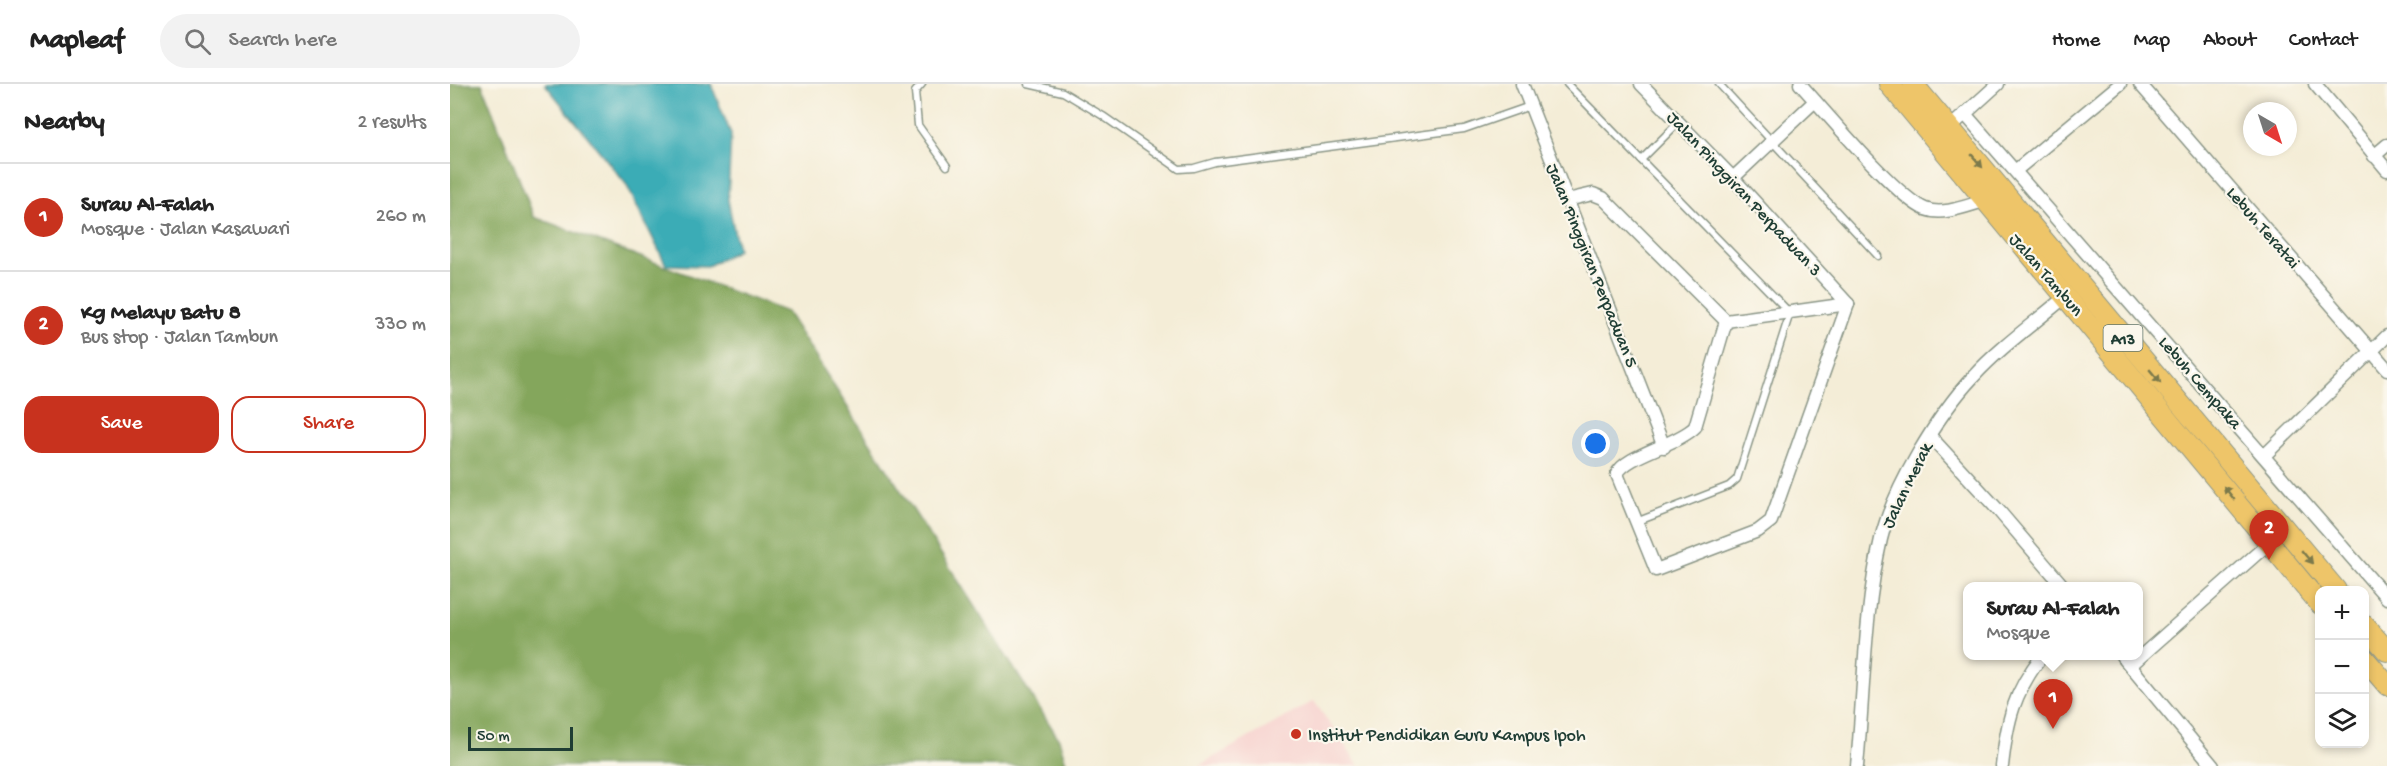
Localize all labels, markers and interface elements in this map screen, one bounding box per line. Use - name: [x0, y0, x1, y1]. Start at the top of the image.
- search box: [160, 14, 580, 68]
- text: Mapleaf: [30, 25, 124, 58]
- icon: search: [181, 25, 214, 58]
- text: Search here: [229, 28, 337, 54]
- text: Home: [2052, 29, 2100, 54]
- text: Map: [2133, 29, 2170, 54]
- text: About: [2203, 29, 2256, 54]
- text: Contact: [2289, 29, 2357, 54]
- north arrow: [2243, 102, 2297, 156]
- text: Nearby: [24, 108, 105, 139]
- street label: Jalan Pinggiran Perpaduan 3: [1661, 108, 1825, 282]
- text: 2 results: [357, 112, 426, 135]
- one-way arrow: [1970, 153, 1983, 168]
- street label: Jalan Pinggiran Perpaduan 5: [1540, 161, 1641, 371]
- street label: Lebuh Teratai: [2221, 183, 2303, 274]
- text: Surau Al-Falah: [81, 193, 214, 219]
- text: 1: [39, 206, 48, 229]
- text: 260 m: [376, 206, 426, 229]
- text: Mosque · Jalan Kasawari: [81, 219, 290, 242]
- street label: Jalan Tambun: [2004, 230, 2087, 322]
- text: Kg Melayu Batu 8: [81, 301, 241, 327]
- text: 2: [39, 314, 48, 337]
- text: 330 m: [375, 314, 426, 337]
- road number: A13: [2104, 325, 2142, 351]
- text: Bus stop · Jalan Tambun: [81, 327, 278, 350]
- street label: Lebuh Cempaka: [2153, 333, 2246, 435]
- one-way arrow: [2148, 368, 2161, 383]
- button: Save: [24, 396, 219, 453]
- button: Share: [231, 396, 426, 453]
- your location: [1581, 429, 1610, 458]
- street label: Jalan Merak: [1879, 438, 1939, 532]
- one-way arrow: [2223, 486, 2236, 501]
- pin: 2: [2250, 510, 2288, 560]
- one-way arrow: [2301, 549, 2314, 565]
- popup: [1963, 582, 2143, 660]
- map controls: [2315, 586, 2369, 748]
- button: +: [2315, 586, 2369, 640]
- text: Surau Al-Falah: [1986, 597, 2120, 623]
- text: Mosque: [1986, 623, 2050, 646]
- button: −: [2315, 640, 2369, 694]
- pin: 1: [2034, 680, 2072, 729]
- button: layers: [2315, 694, 2369, 748]
- scale bar: [468, 724, 573, 752]
- place label: Institut Pendidikan Guru Kampus Ipoh: [1308, 726, 1586, 747]
- marker: Institut Pendidikan Guru Kampus Ipoh: [1289, 727, 1303, 741]
- text: 50 m: [477, 728, 510, 747]

